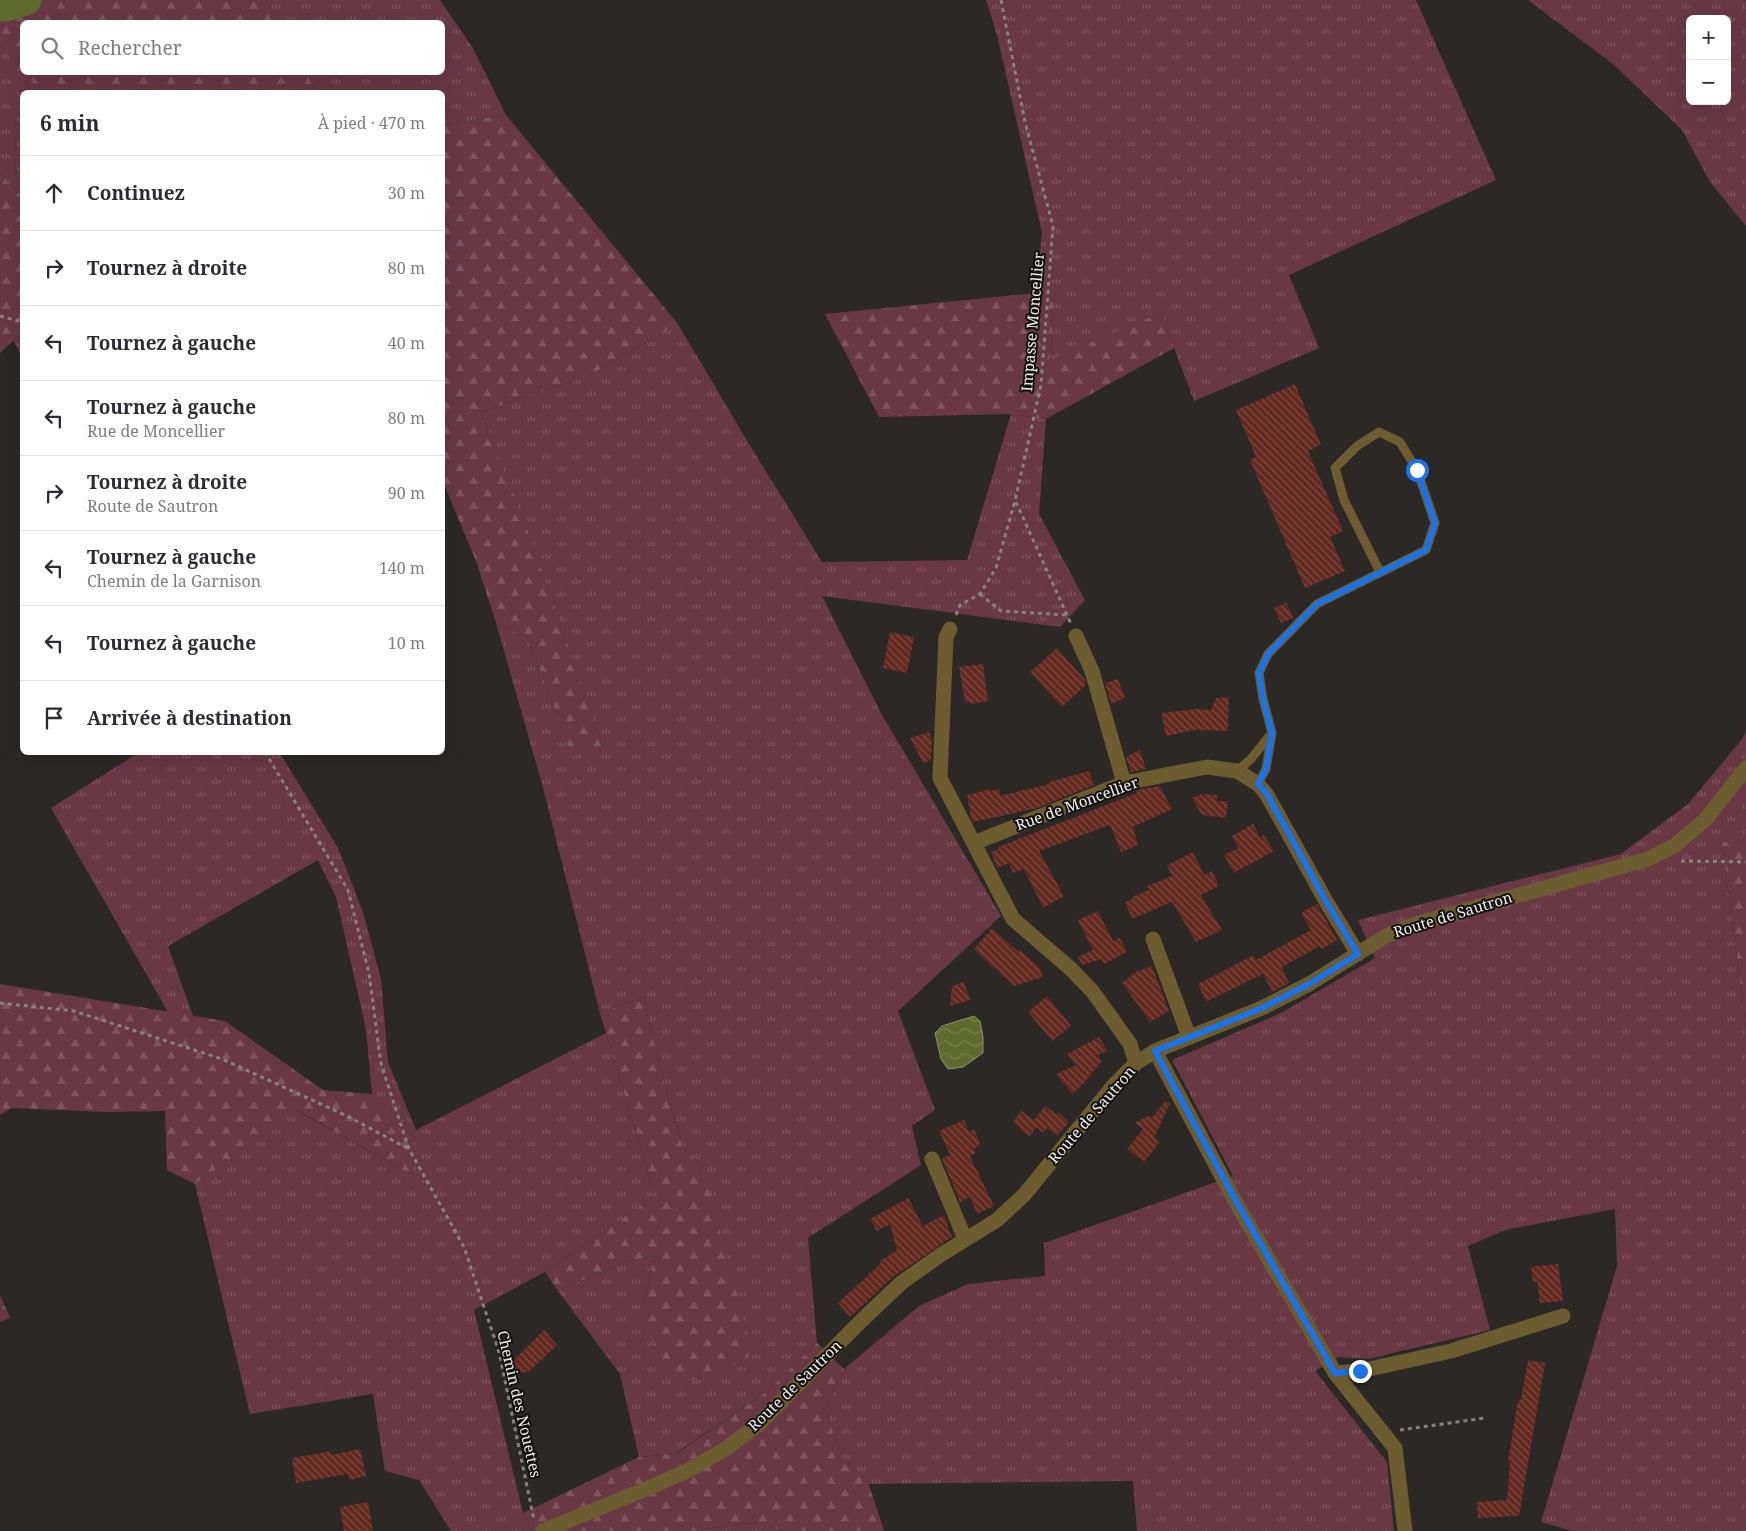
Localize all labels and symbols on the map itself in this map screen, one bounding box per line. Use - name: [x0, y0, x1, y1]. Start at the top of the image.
- street label: Impasse Moncellier: [1016, 251, 1048, 392]
- route start: [1406, 459, 1429, 482]
- street label: Rue de Moncellier: [1012, 772, 1141, 835]
- street label: Route de Sautron: [1391, 886, 1515, 942]
- street label: Route de Sautron: [1043, 1061, 1139, 1167]
- street label: Chemin des Nouettes: [493, 1328, 547, 1479]
- street label: Route de Sautron: [743, 1335, 846, 1435]
- route end: [1349, 1360, 1372, 1383]

